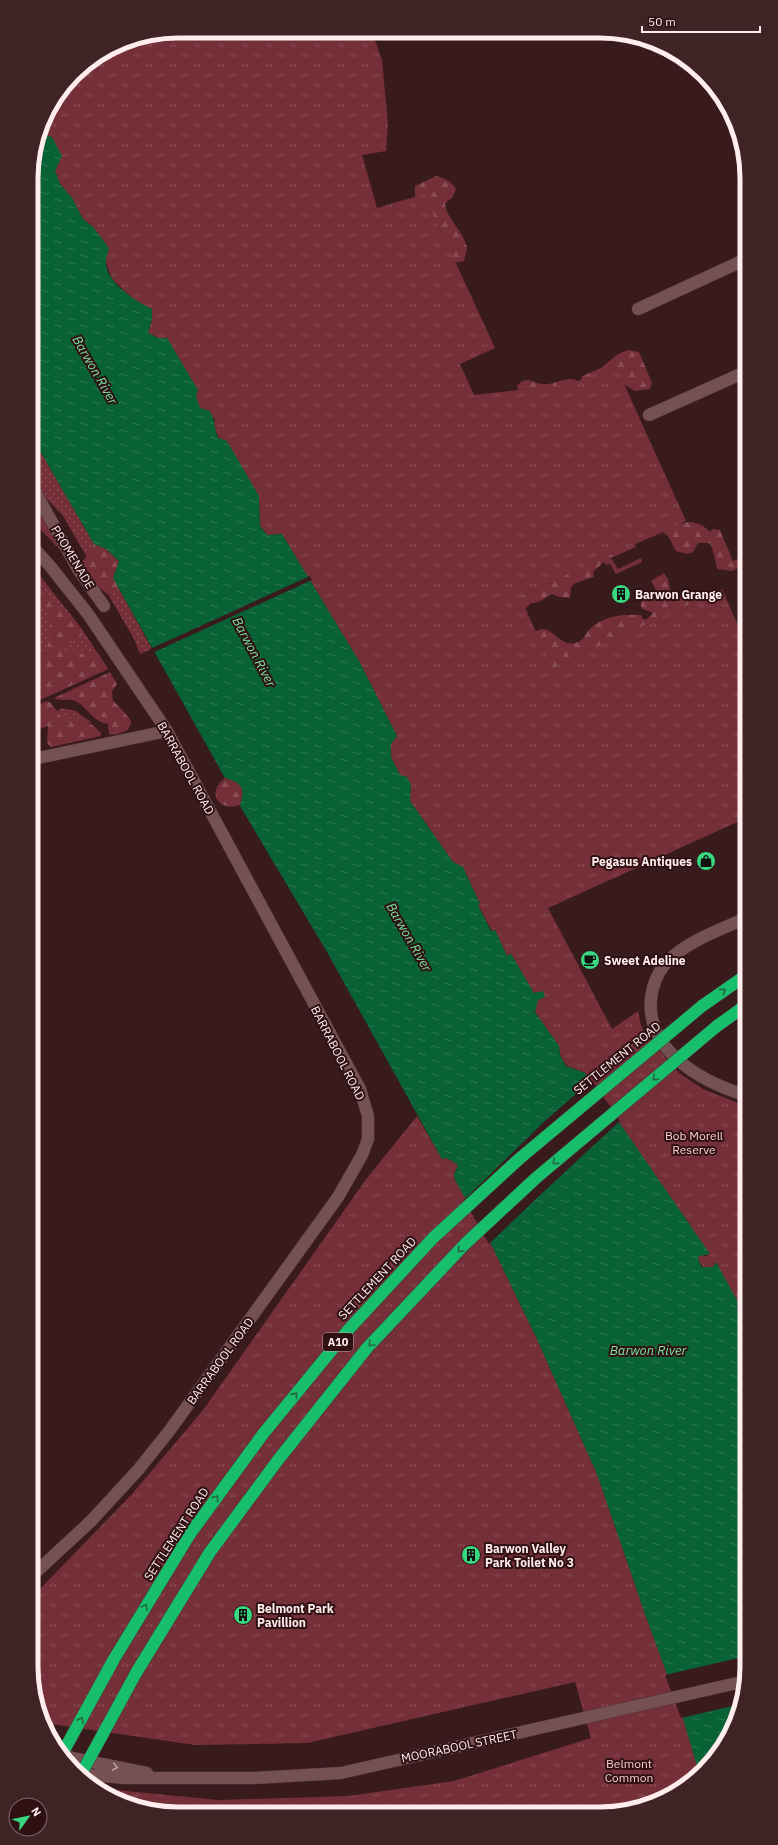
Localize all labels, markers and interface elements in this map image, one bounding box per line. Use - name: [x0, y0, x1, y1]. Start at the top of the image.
- scale bar: [642, 8, 760, 34]
- text: 50 m: [648, 14, 676, 29]
- water label: Barwon River: [68, 333, 122, 408]
- street label: PROMENADE: [48, 523, 98, 591]
- building icon: Barwon Grange: [610, 583, 632, 605]
- place label: Barwon Grange: [635, 587, 722, 602]
- water label: Barwon River: [229, 614, 280, 691]
- street label: BARRABOOL ROAD: [154, 719, 218, 817]
- shop icon: Pegasus Antiques: [695, 850, 717, 872]
- place label: Pegasus Antiques: [591, 854, 692, 869]
- water label: Barwon River: [382, 900, 436, 975]
- cafe icon: Sweet Adeline: [579, 949, 601, 971]
- place label: Sweet Adeline: [604, 953, 686, 968]
- one-way arrow: [719, 989, 726, 996]
- street label: BARRABOOL ROAD: [308, 1003, 368, 1103]
- street label: SETTLEMENT ROAD: [570, 1018, 664, 1098]
- one-way arrow: [652, 1073, 659, 1080]
- park label: Bob Morell Reserve: [665, 1128, 723, 1157]
- one-way arrow: [553, 1157, 560, 1164]
- street label: SETTLEMENT ROAD: [335, 1234, 419, 1322]
- one-way arrow: [457, 1245, 465, 1253]
- street label: BARRABOOL ROAD: [183, 1315, 257, 1407]
- road number: A10: [323, 1333, 353, 1351]
- one-way arrow: [368, 1340, 375, 1347]
- water label: Barwon River: [610, 1342, 688, 1359]
- one-way arrow: [290, 1392, 297, 1399]
- street label: SETTLEMENT ROAD: [140, 1485, 212, 1583]
- one-way arrow: [211, 1496, 218, 1503]
- place label: Barwon Valley Park Toilet No 3: [485, 1541, 574, 1570]
- building icon: Barwon Valley Park Toilet No 3: [460, 1544, 482, 1566]
- place label: Belmont Park Pavillion: [257, 1601, 334, 1630]
- one-way arrow: [141, 1604, 148, 1611]
- building icon: Belmont Park Pavillion: [232, 1604, 254, 1626]
- one-way arrow: [76, 1717, 83, 1724]
- street label: MOORABOOL STREET: [400, 1726, 518, 1766]
- park label: Belmont Common: [605, 1756, 653, 1785]
- one-way arrow: [112, 1762, 118, 1770]
- north arrow: [8, 1797, 48, 1837]
- text: N: [28, 1804, 44, 1819]

